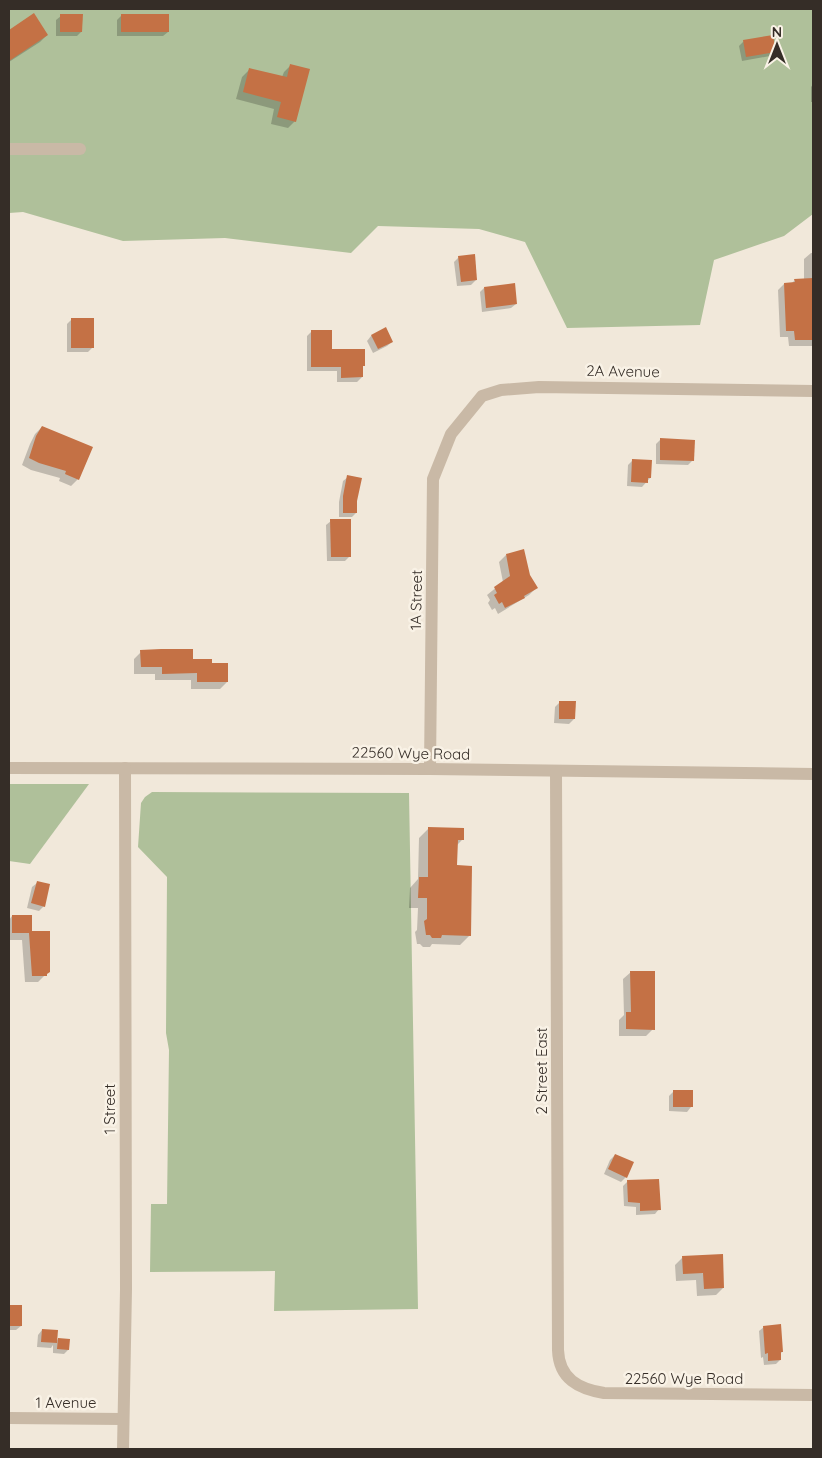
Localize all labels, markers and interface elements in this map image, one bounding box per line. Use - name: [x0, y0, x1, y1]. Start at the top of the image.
- north arrow: [752, 20, 802, 70]
- text: N: [772, 23, 782, 41]
- street label: 2A Avenue: [586, 361, 660, 381]
- street label: 1A Street: [406, 570, 426, 630]
- street label: 22560 Wye Road: [352, 742, 470, 764]
- street label: 2 Street East: [532, 1027, 551, 1115]
- street label: 1 Street: [100, 1084, 119, 1134]
- street label: 22560 Wye Road: [625, 1369, 743, 1388]
- street label: 1 Avenue: [36, 1393, 96, 1412]

